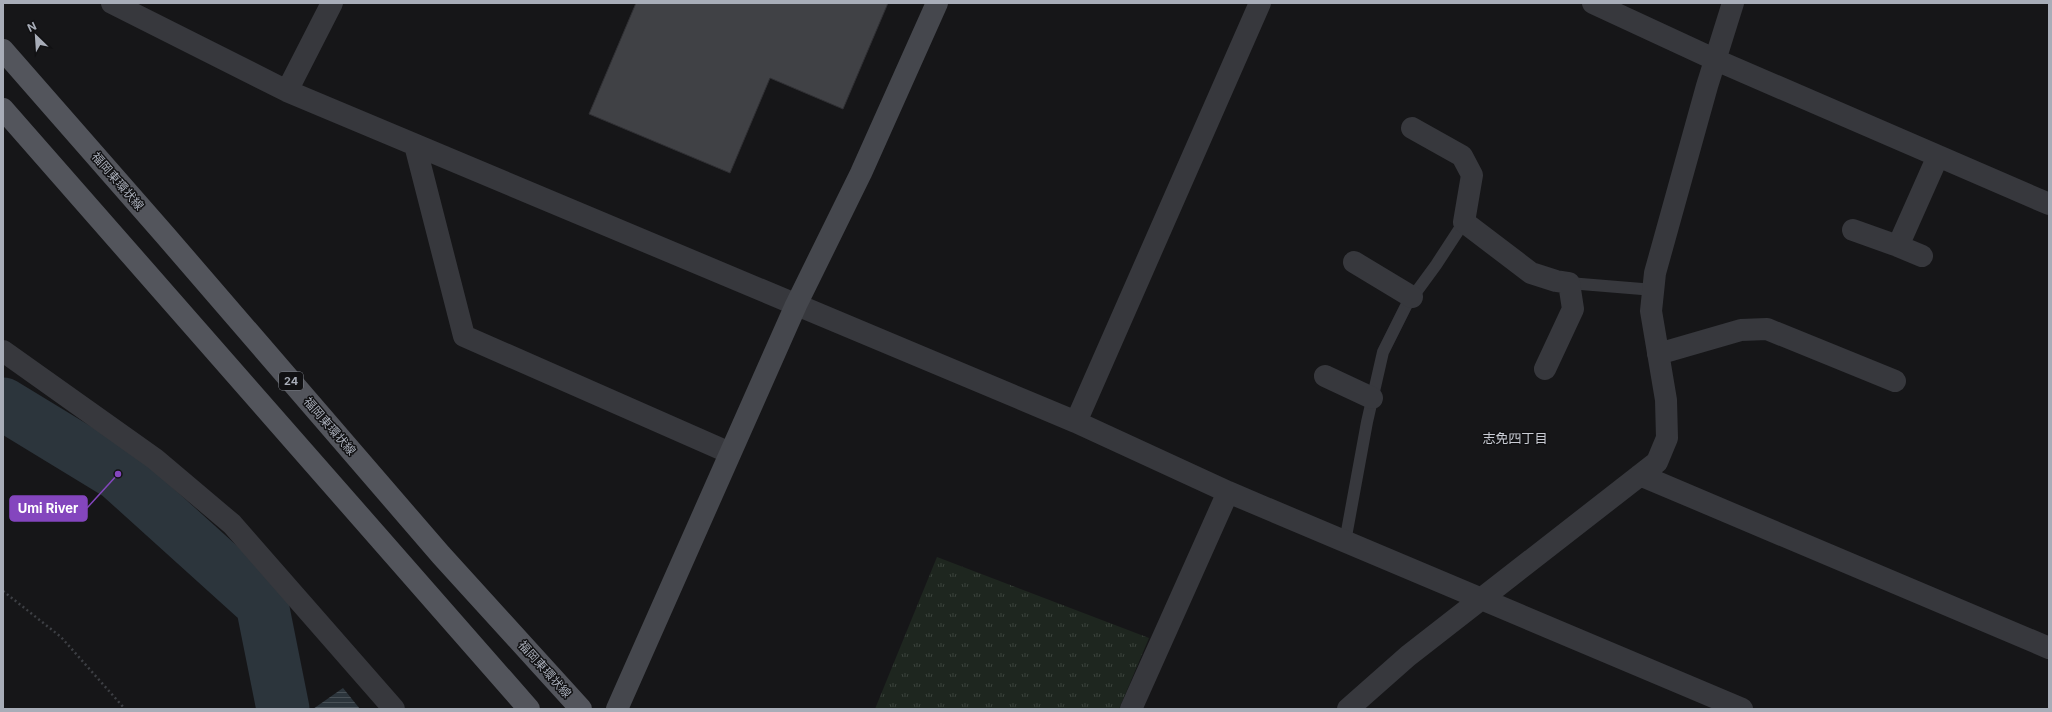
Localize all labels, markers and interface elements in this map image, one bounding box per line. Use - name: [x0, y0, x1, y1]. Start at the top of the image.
- north arrow: [16, 16, 56, 56]
- text: N: [25, 19, 39, 35]
- street label: 福岡東環状線: [89, 149, 147, 213]
- road number: 24: [279, 372, 303, 390]
- street label: 福岡東環状線: [301, 394, 359, 458]
- district label: 志免四丁目: [1482, 430, 1548, 446]
- callout: Umi River: [10, 496, 87, 521]
- text: Umi River: [18, 500, 79, 516]
- street label: 福岡東環状線: [515, 637, 575, 701]

